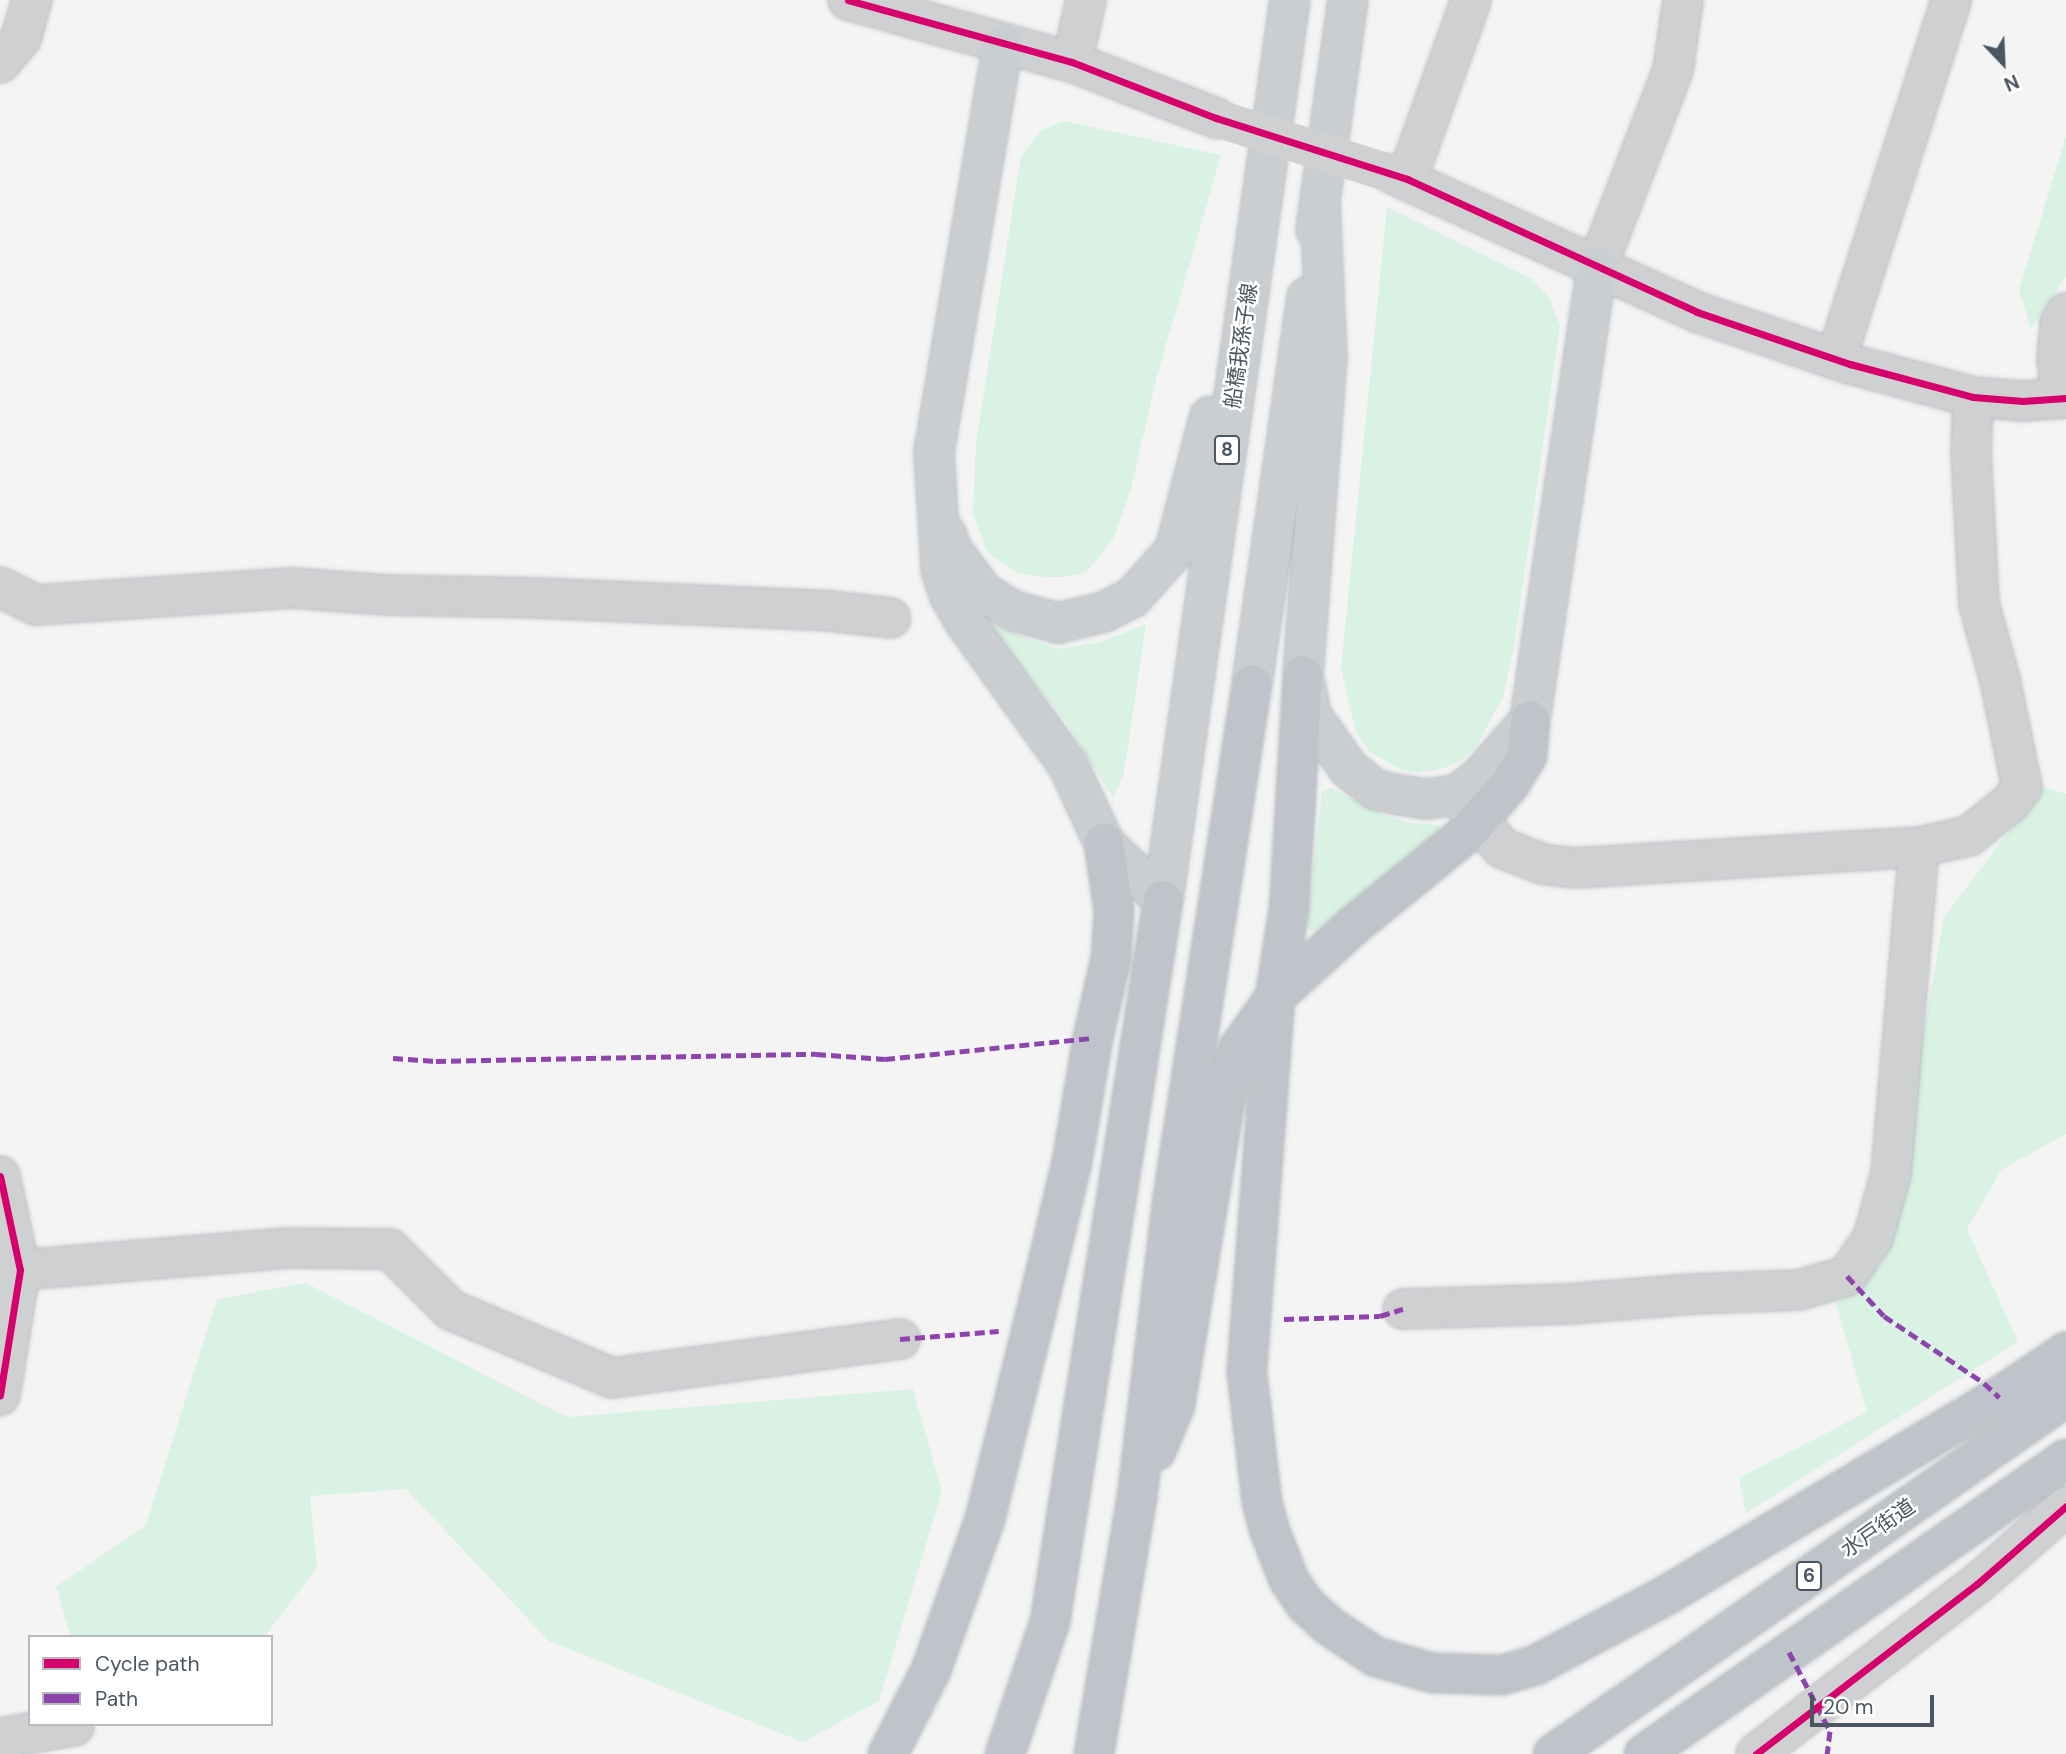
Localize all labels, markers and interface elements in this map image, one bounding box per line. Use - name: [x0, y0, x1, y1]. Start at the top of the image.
- north arrow: [1968, 28, 2038, 98]
- text: N: [2000, 69, 2023, 97]
- street label: 船橋我孫子線: [1220, 282, 1262, 410]
- road number: 8: [1213, 435, 1241, 466]
- street label: 水戸街道: [1836, 1494, 1920, 1562]
- road number: 6: [1795, 1560, 1823, 1592]
- legend: [28, 1635, 273, 1726]
- text: Cycle path: [95, 1650, 200, 1678]
- scale bar: [1814, 1680, 1938, 1724]
- text: Path: [95, 1685, 138, 1713]
- text: 20 m: [1823, 1693, 1874, 1721]

